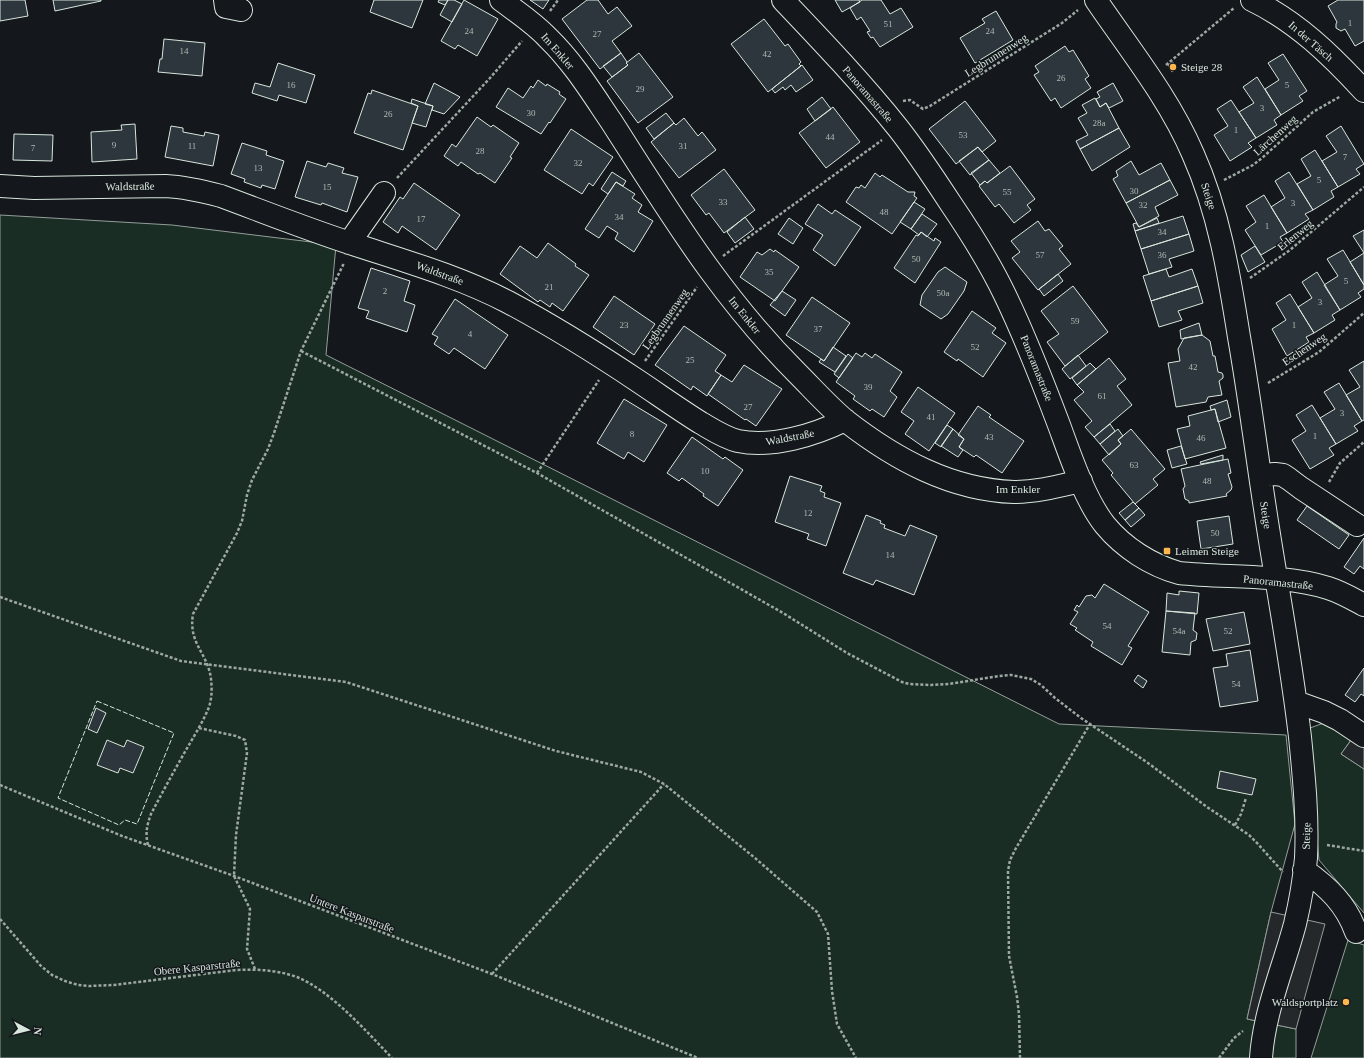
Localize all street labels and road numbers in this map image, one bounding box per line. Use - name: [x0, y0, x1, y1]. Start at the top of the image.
- street label: In der Täsch: [1286, 19, 1336, 64]
- street label: Im Enkler: [539, 30, 577, 72]
- street label: Legbrunnenweg: [963, 31, 1030, 79]
- street label: Panoramastraße: [840, 64, 896, 125]
- street label: Lärchenweg: [1251, 112, 1300, 158]
- street label: Waldstraße: [105, 180, 155, 192]
- street label: Steige: [1199, 181, 1219, 211]
- street label: Erlenweg: [1275, 217, 1316, 253]
- street label: Waldstraße: [415, 259, 465, 287]
- street label: Legbrunnenweg: [640, 286, 691, 352]
- street label: Im Enkler: [726, 294, 764, 336]
- street label: Eschenweg: [1280, 330, 1329, 368]
- street label: Panoramastraße: [1018, 333, 1056, 403]
- street label: Waldstraße: [765, 426, 815, 448]
- street label: Im Enkler: [996, 483, 1040, 495]
- street label: Steige: [1258, 500, 1274, 530]
- street label: Panoramastraße: [1242, 572, 1314, 592]
- street label: Steige: [1300, 822, 1312, 850]
- street label: Untere Kasparstraße: [308, 891, 396, 935]
- street label: Obere Kasparstraße: [153, 956, 241, 978]

